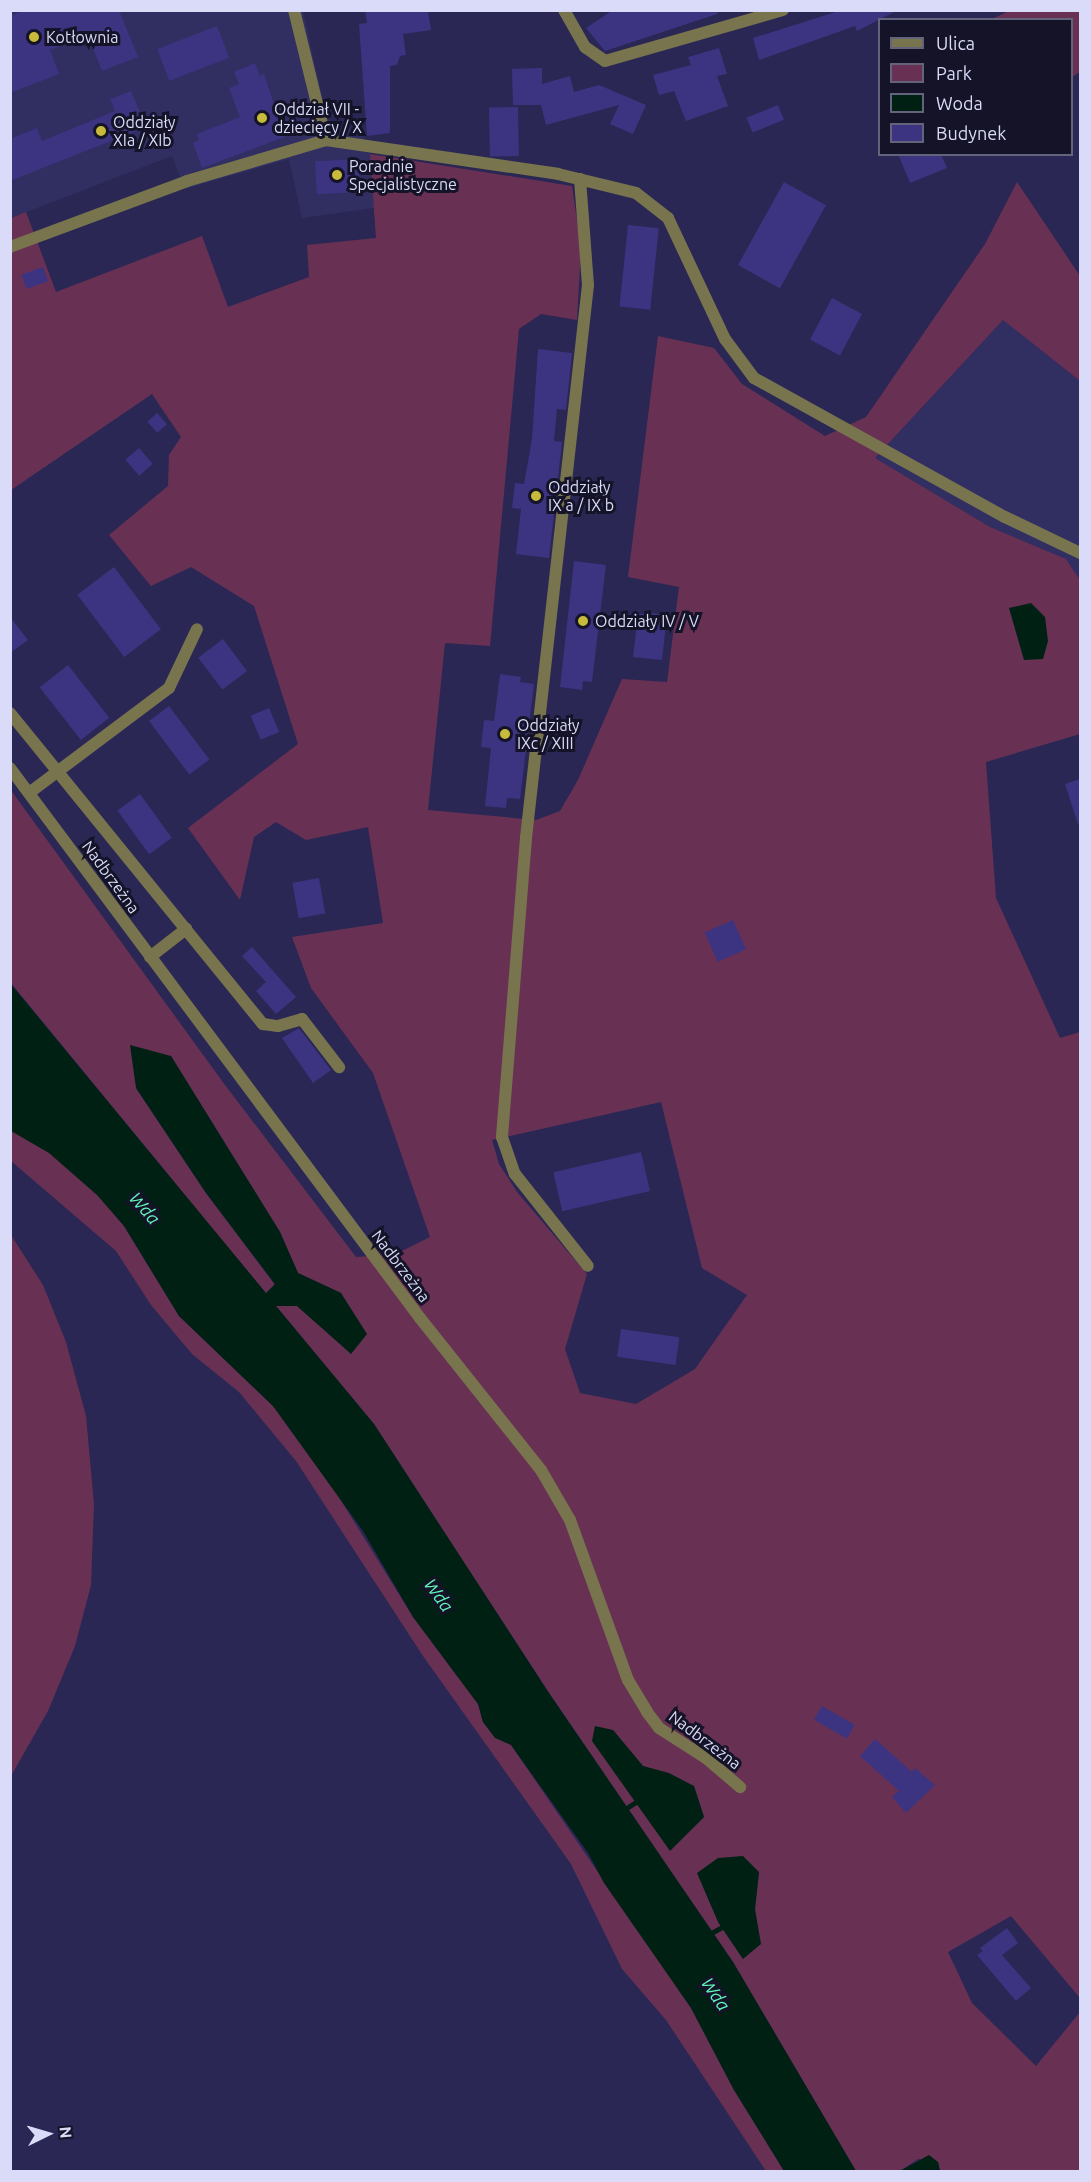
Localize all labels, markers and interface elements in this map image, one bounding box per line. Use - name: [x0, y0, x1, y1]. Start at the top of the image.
- legend: [878, 18, 1073, 156]
- place label: Kotłownia: [46, 27, 118, 47]
- marker: Kotłownia: [27, 30, 41, 44]
- text: Ulica: [936, 33, 975, 53]
- text: Park: [936, 63, 972, 83]
- text: Woda: [936, 93, 983, 113]
- place label: Oddział VII - dziecięcy / X: [274, 99, 362, 137]
- marker: Oddział VII - dziecięcy / X: [255, 111, 269, 125]
- place label: Oddziały XIa / XIb: [113, 112, 176, 150]
- text: Budynek: [936, 123, 1006, 143]
- marker: Oddziały XIa / XIb: [94, 124, 108, 138]
- place label: Poradnie Specjalistyczne: [349, 156, 457, 194]
- marker: Poradnie Specjalistyczne: [330, 168, 344, 182]
- place label: Oddziały IX a / IX b: [548, 477, 614, 515]
- marker: Oddziały IX a / IX b: [529, 489, 543, 503]
- place label: Oddziały IV / V: [595, 611, 699, 631]
- marker: Oddziały IV / V: [576, 614, 590, 628]
- place label: Oddziały IXc / XIII: [517, 715, 580, 753]
- marker: Oddziały IXc / XIII: [498, 727, 512, 741]
- street label: Nadbrzeżna: [78, 837, 144, 917]
- water label: Wda: [125, 1188, 165, 1228]
- street label: Nadbrzeżna: [368, 1226, 434, 1306]
- water label: Wda: [420, 1574, 458, 1616]
- street label: Nadbrzeżna: [665, 1707, 745, 1773]
- water label: Wda: [697, 1973, 735, 2015]
- north arrow: [18, 2104, 78, 2164]
- text: N: [56, 2126, 75, 2139]

